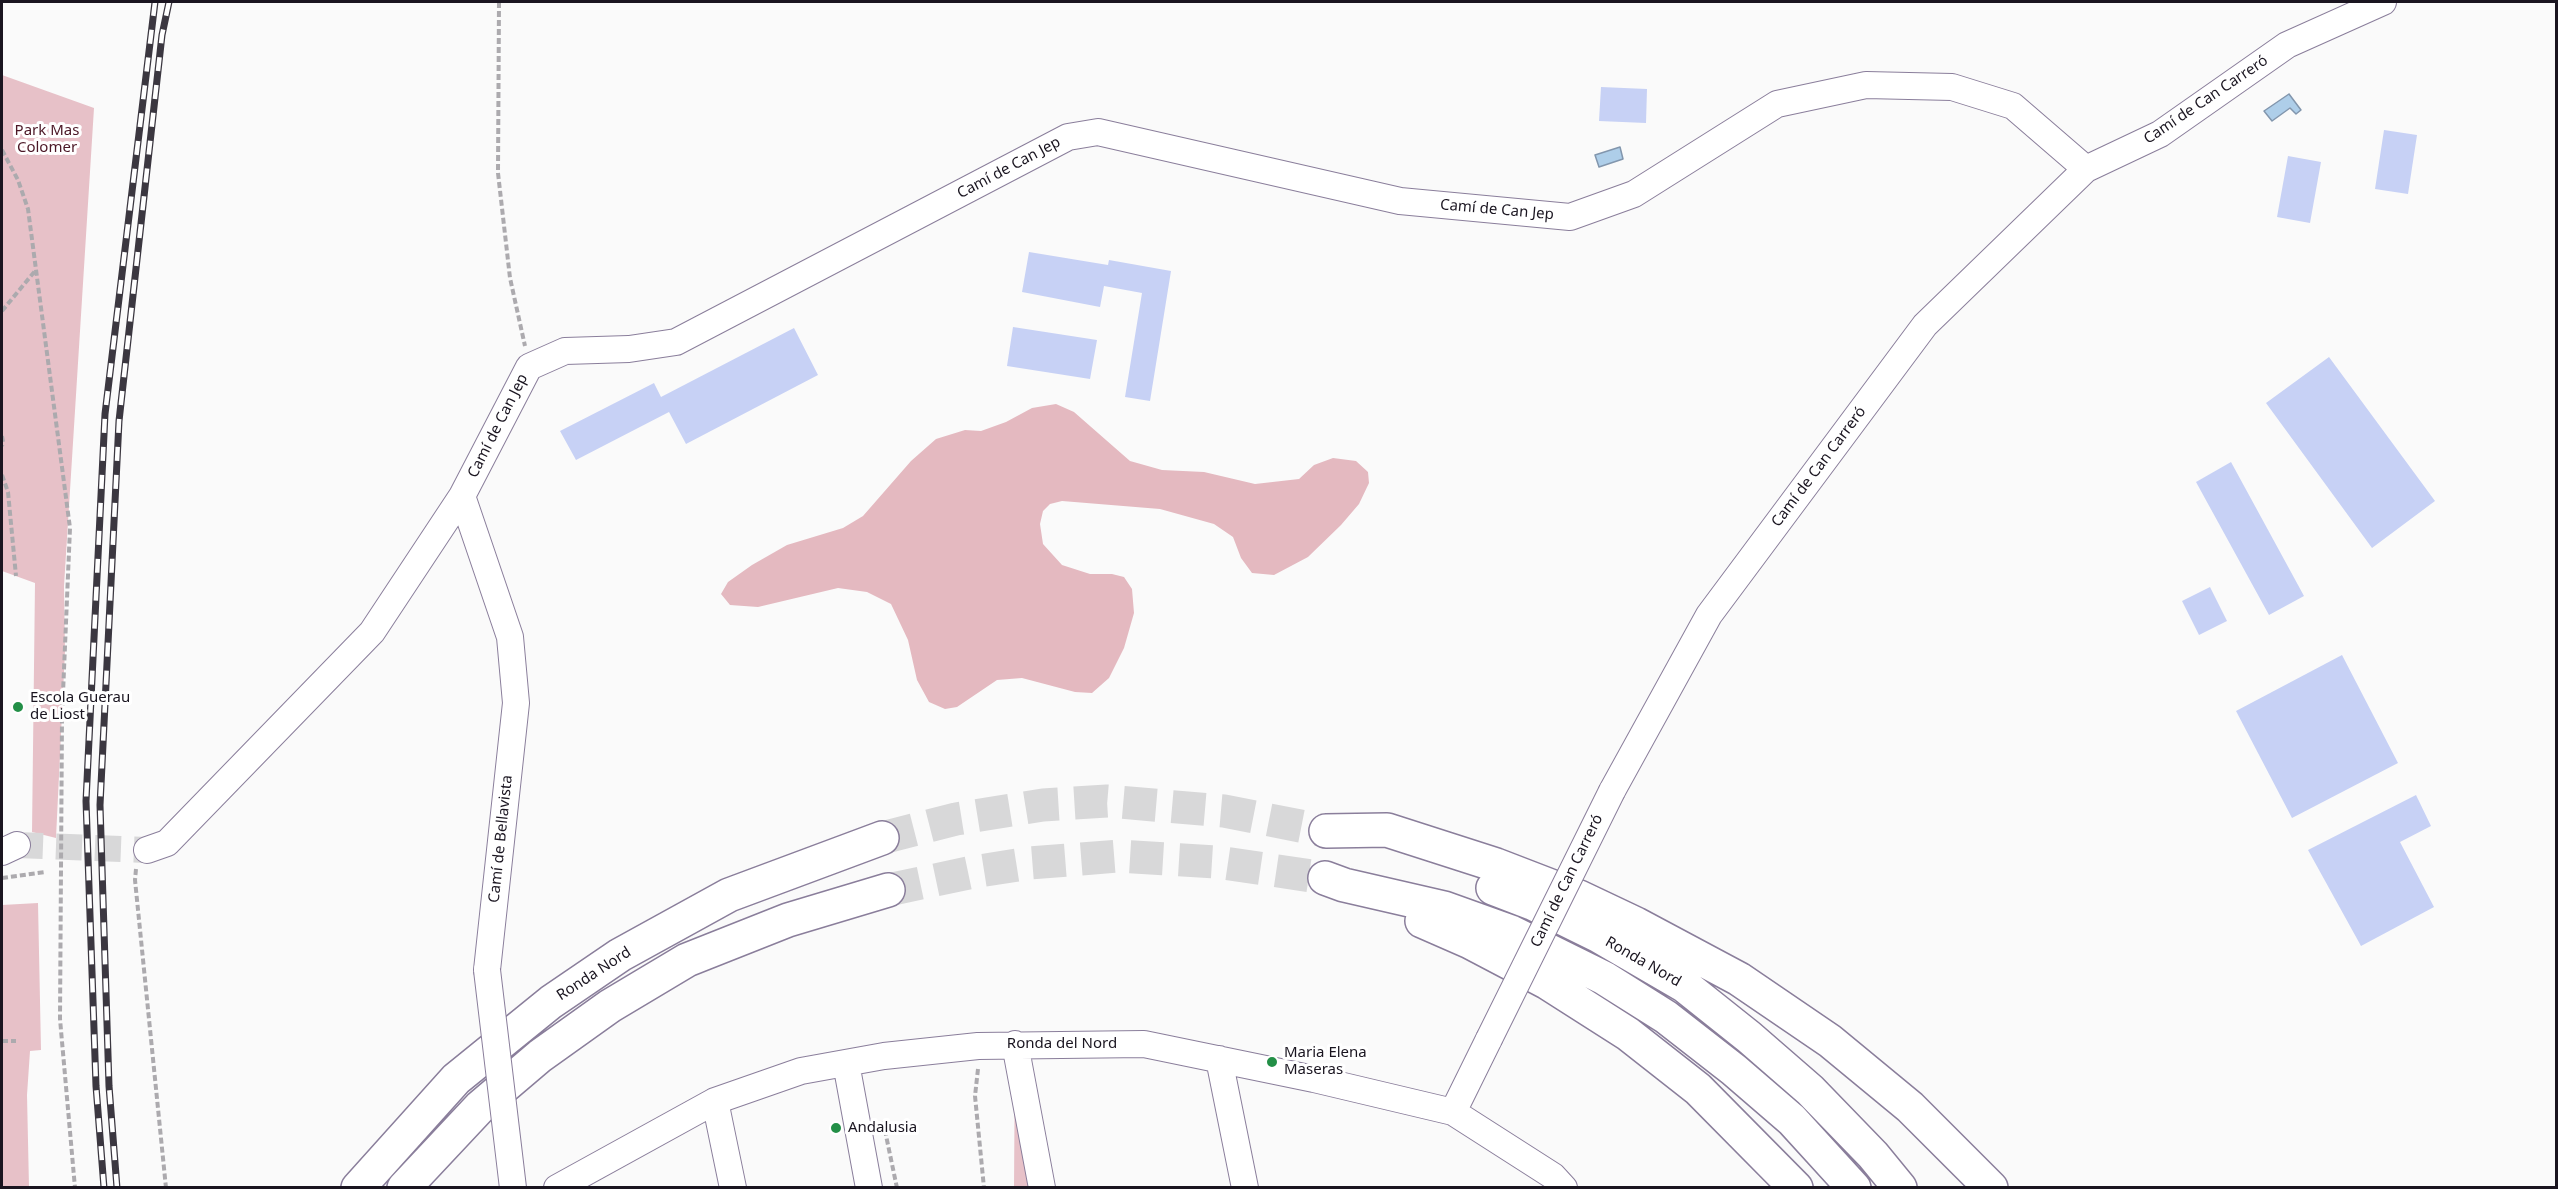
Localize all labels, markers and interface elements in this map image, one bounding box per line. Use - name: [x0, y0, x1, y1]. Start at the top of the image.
- street label: Camí de Can Carreró: [2141, 52, 2271, 148]
- park label: Park Mas Colomer: [15, 122, 79, 157]
- street label: Camí de Can Jep: [954, 133, 1064, 203]
- street label: Camí de Can Jep: [1439, 196, 1555, 224]
- street label: Camí de Can Jep: [464, 371, 532, 481]
- street label: Camí de Can Carreró: [1768, 403, 1870, 531]
- place label: Escola Guerau de Liost: [30, 689, 130, 724]
- marker: Escola Guerau de Liost: [11, 700, 25, 714]
- street label: Camí de Bellavista: [485, 774, 517, 904]
- street label: Camí de Can Carreró: [1527, 812, 1607, 950]
- street label: Ronda Nord: [1602, 933, 1684, 991]
- street label: Ronda Nord: [554, 943, 634, 1005]
- street label: Ronda del Nord: [1007, 1035, 1117, 1053]
- place label: Maria Elena Maseras: [1284, 1044, 1367, 1079]
- marker: Maria Elena Maseras: [1265, 1055, 1279, 1069]
- place label: Andalusia: [848, 1119, 917, 1137]
- marker: Andalusia: [829, 1121, 843, 1135]

